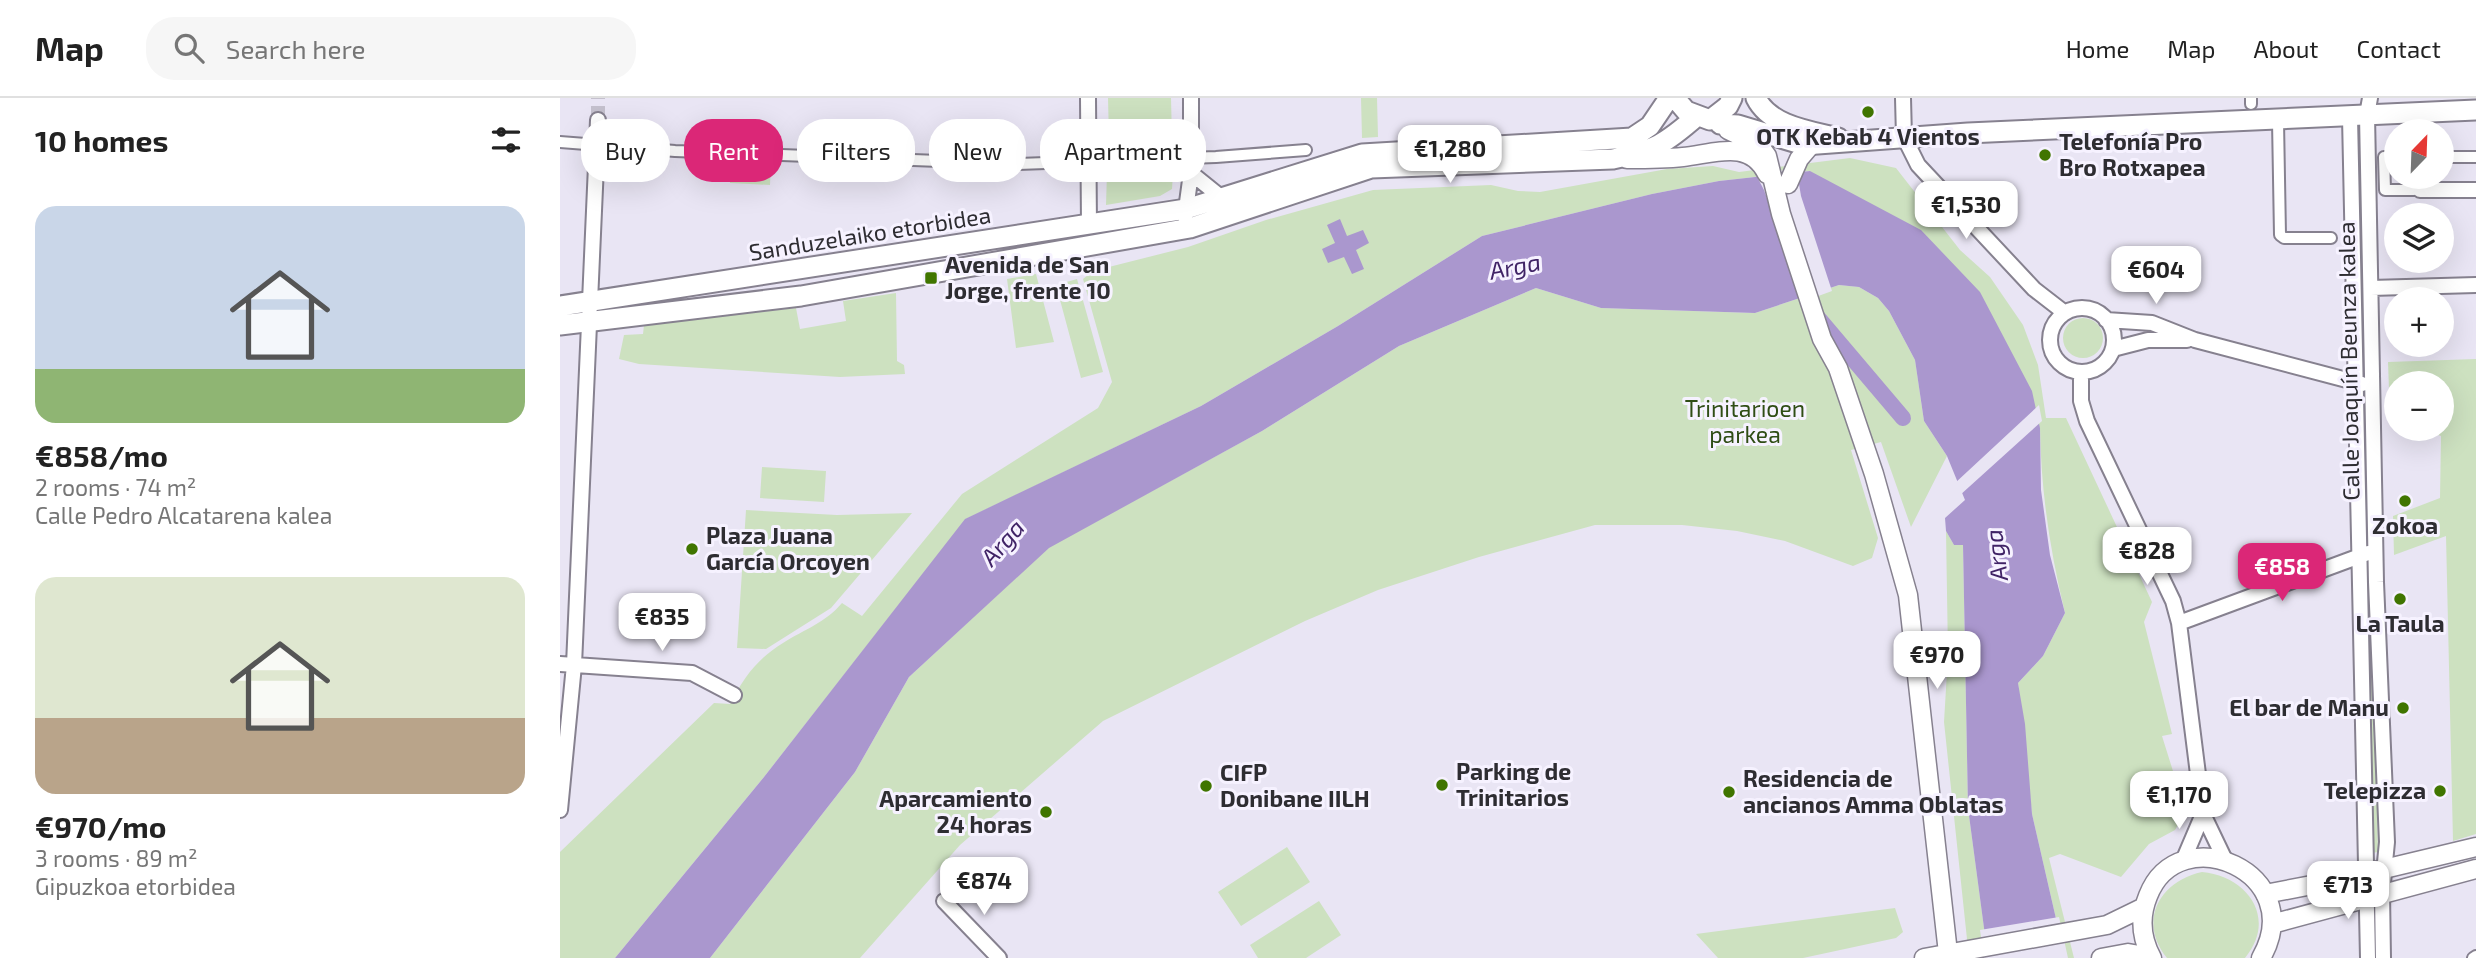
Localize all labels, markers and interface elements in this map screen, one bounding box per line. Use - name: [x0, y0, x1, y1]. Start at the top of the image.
- search box: [146, 17, 636, 80]
- text: Map: [35, 28, 104, 68]
- icon: search: [170, 29, 208, 67]
- text: Search here: [226, 33, 365, 64]
- text: Home: [2066, 34, 2129, 63]
- text: Map: [2167, 34, 2215, 63]
- text: About: [2253, 34, 2319, 63]
- text: Contact: [2357, 34, 2441, 63]
- marker: OTK Kebab 4 Vientos: [1860, 104, 1876, 120]
- chip: Buy: [581, 119, 670, 182]
- chip: Rent: [684, 119, 783, 182]
- chip: Filters: [797, 119, 915, 182]
- chip: New: [929, 119, 1026, 182]
- chip: Apartment: [1040, 119, 1206, 182]
- north arrow: [2384, 119, 2454, 189]
- map controls: [2384, 119, 2454, 441]
- icon: filters: [487, 121, 525, 159]
- text: 10 homes: [35, 122, 168, 158]
- place label: OTK Kebab 4 Vientos: [1756, 122, 1980, 150]
- pin: €1,280: [1393, 126, 1507, 185]
- place label: Telefonía Pro Bro Rotxapea: [2059, 127, 2206, 181]
- text: €1,280: [1414, 134, 1486, 162]
- marker: Telefonía Pro Bro Rotxapea: [2037, 147, 2053, 163]
- pin: €1,530: [1909, 181, 2023, 241]
- text: €1,530: [1931, 190, 2001, 218]
- street label: Sanduzelaiko etorbidea: [747, 200, 993, 266]
- button: layers: [2384, 203, 2454, 273]
- street label: Calle Joaquín Beunza kalea: [2332, 221, 2364, 501]
- water label: Arga: [1486, 246, 1543, 285]
- pin: €604: [2115, 246, 2197, 306]
- place label: Avenida de San Jorge, frente 10: [945, 250, 1111, 304]
- icon: home: [217, 252, 343, 378]
- text: €604: [2127, 255, 2185, 283]
- marker: Avenida de San Jorge, frente 10: [923, 270, 939, 286]
- button: +: [2384, 287, 2454, 357]
- button: −: [2384, 371, 2454, 441]
- park label: Trinitarioen parkea: [1685, 394, 1805, 448]
- text: €858/mo: [35, 437, 168, 473]
- text: 2 rooms · 74 m²: [35, 473, 196, 501]
- marker: Zokoa: [2397, 493, 2413, 509]
- text: Calle Pedro Alcatarena kalea: [35, 501, 332, 529]
- place label: Zokoa: [2372, 511, 2438, 539]
- water label: Arga: [973, 513, 1030, 572]
- place label: Plaza Juana García Orcoyen: [706, 521, 870, 575]
- water label: Arga: [1978, 528, 2013, 584]
- pin: €828: [2106, 528, 2188, 587]
- text: €828: [2119, 536, 2175, 564]
- marker: Plaza Juana García Orcoyen: [684, 541, 700, 557]
- pin: €858: [2241, 544, 2323, 603]
- text: €858: [2254, 552, 2310, 580]
- marker: La Taula: [2392, 591, 2408, 607]
- pin: €835: [621, 594, 703, 653]
- text: €835: [635, 602, 689, 630]
- place label: La Taula: [2355, 609, 2445, 637]
- icon: home: [217, 623, 343, 749]
- pin: €970: [1896, 632, 1978, 691]
- text: €970: [1910, 640, 1965, 668]
- place label: El bar de Manu: [2229, 693, 2389, 721]
- marker: El bar de Manu: [2395, 700, 2411, 716]
- place label: Parking de Trinitarios: [1456, 757, 1571, 811]
- place label: CIFP Donibane IILH: [1220, 758, 1370, 812]
- place label: Residencia de ancianos Amma Oblatas: [1743, 764, 2004, 818]
- pin: €1,170: [2122, 772, 2236, 831]
- place label: Telepizza: [2324, 776, 2426, 804]
- marker: Parking de Trinitarios: [1434, 777, 1450, 793]
- marker: CIFP Donibane IILH: [1198, 778, 1214, 794]
- text: €1,170: [2146, 780, 2212, 808]
- marker: Telepizza: [2432, 783, 2448, 799]
- place label: Aparcamiento 24 horas: [879, 784, 1032, 838]
- marker: Residencia de ancianos Amma Oblatas: [1721, 784, 1737, 800]
- marker: Aparcamiento 24 horas: [1038, 804, 1054, 820]
- text: €970/mo: [35, 808, 166, 844]
- text: 3 rooms · 89 m²: [35, 844, 197, 872]
- pin: €874: [943, 858, 1025, 917]
- pin: €713: [2307, 862, 2389, 921]
- text: €874: [956, 866, 1012, 894]
- text: €713: [2323, 870, 2373, 898]
- text: Gipuzkoa etorbidea: [35, 872, 236, 900]

